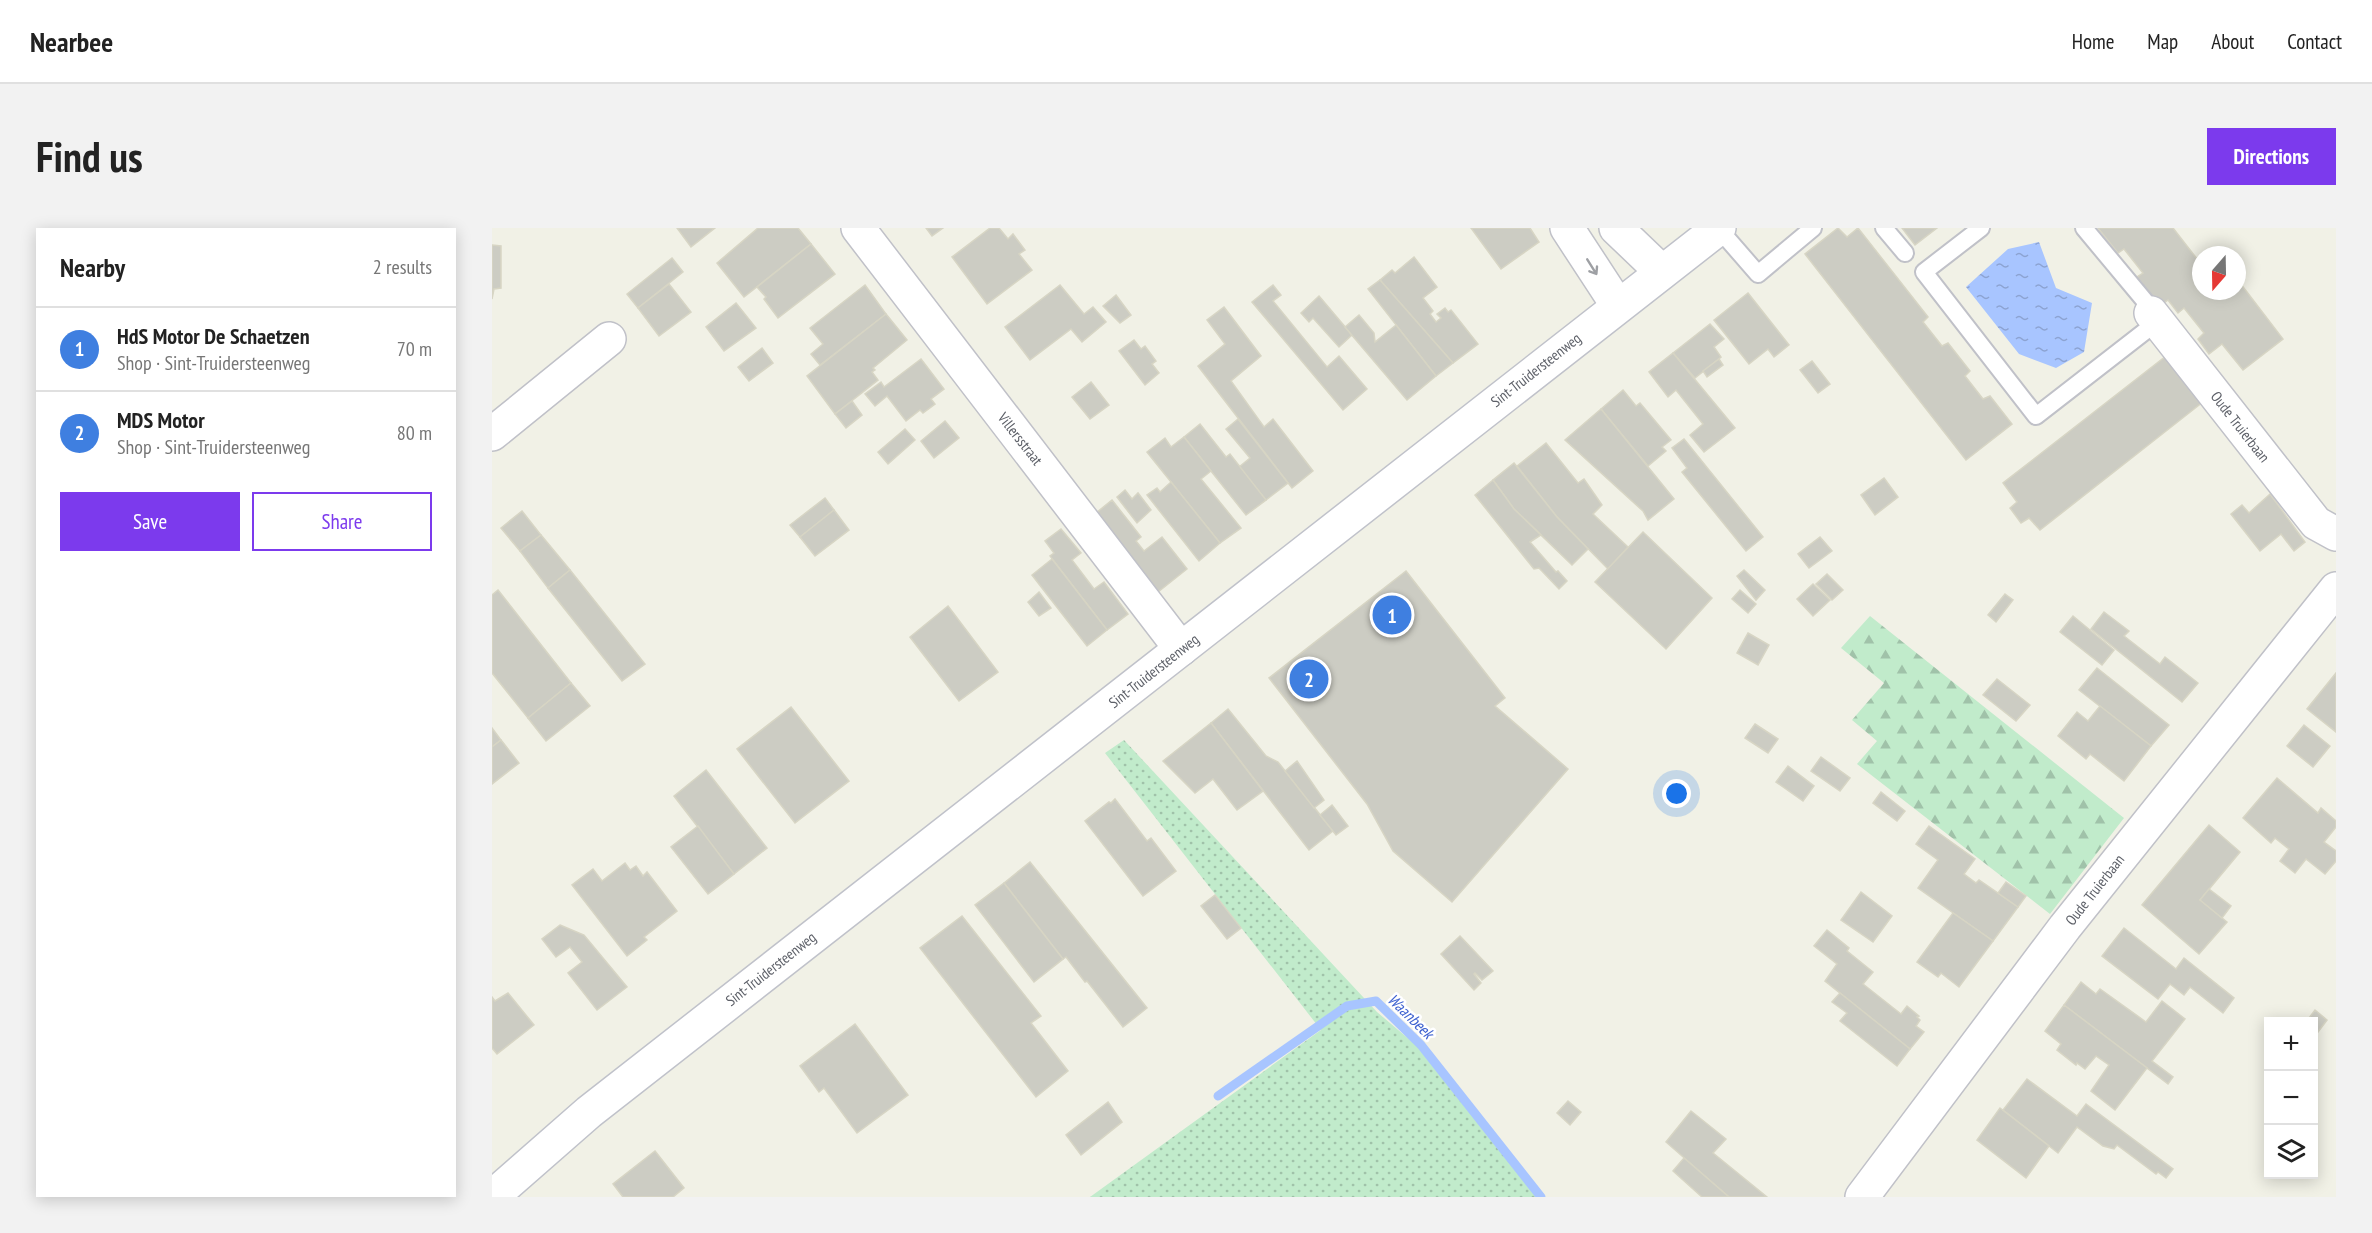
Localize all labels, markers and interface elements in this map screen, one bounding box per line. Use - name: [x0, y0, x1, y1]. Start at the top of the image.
- text: Nearbee: [30, 23, 113, 60]
- text: Home: [2072, 28, 2114, 55]
- text: Map: [2147, 28, 2178, 55]
- text: About: [2211, 28, 2254, 55]
- text: Contact: [2287, 28, 2342, 55]
- button: Directions: [2207, 128, 2336, 185]
- text: Find us: [36, 129, 143, 184]
- north arrow: [2192, 246, 2246, 300]
- text: Nearby: [60, 251, 125, 284]
- text: 2 results: [373, 254, 432, 280]
- one-way arrow: [1587, 258, 1599, 275]
- text: HdS Motor De Schaetzen: [117, 322, 310, 350]
- street label: Sint-Truidersteenweg: [1487, 328, 1585, 411]
- text: 1: [75, 336, 84, 362]
- text: 70 m: [397, 336, 432, 362]
- text: Shop · Sint-Truidersteenweg: [117, 350, 310, 376]
- street label: Oude Truierbaan: [2207, 387, 2274, 466]
- text: MDS Motor: [117, 406, 205, 434]
- street label: Villersstraat: [993, 408, 1047, 469]
- text: 2: [75, 420, 84, 446]
- text: 80 m: [397, 420, 432, 446]
- text: Shop · Sint-Truidersteenweg: [117, 434, 310, 460]
- button: Save: [60, 492, 240, 551]
- button: Share: [252, 492, 432, 551]
- pin: 1: [1372, 592, 1412, 638]
- street label: Sint-Truidersteenweg: [1105, 629, 1203, 712]
- pin: 2: [1290, 656, 1328, 702]
- your location: [1662, 779, 1691, 808]
- street label: Oude Truierbaan: [2061, 850, 2128, 929]
- street label: Sint-Truidersteenweg: [722, 927, 820, 1010]
- water label: Waanbeek: [1384, 989, 1439, 1044]
- map controls: [2264, 1017, 2318, 1179]
- button: +: [2264, 1017, 2318, 1071]
- button: −: [2264, 1071, 2318, 1125]
- button: layers: [2264, 1125, 2318, 1179]

